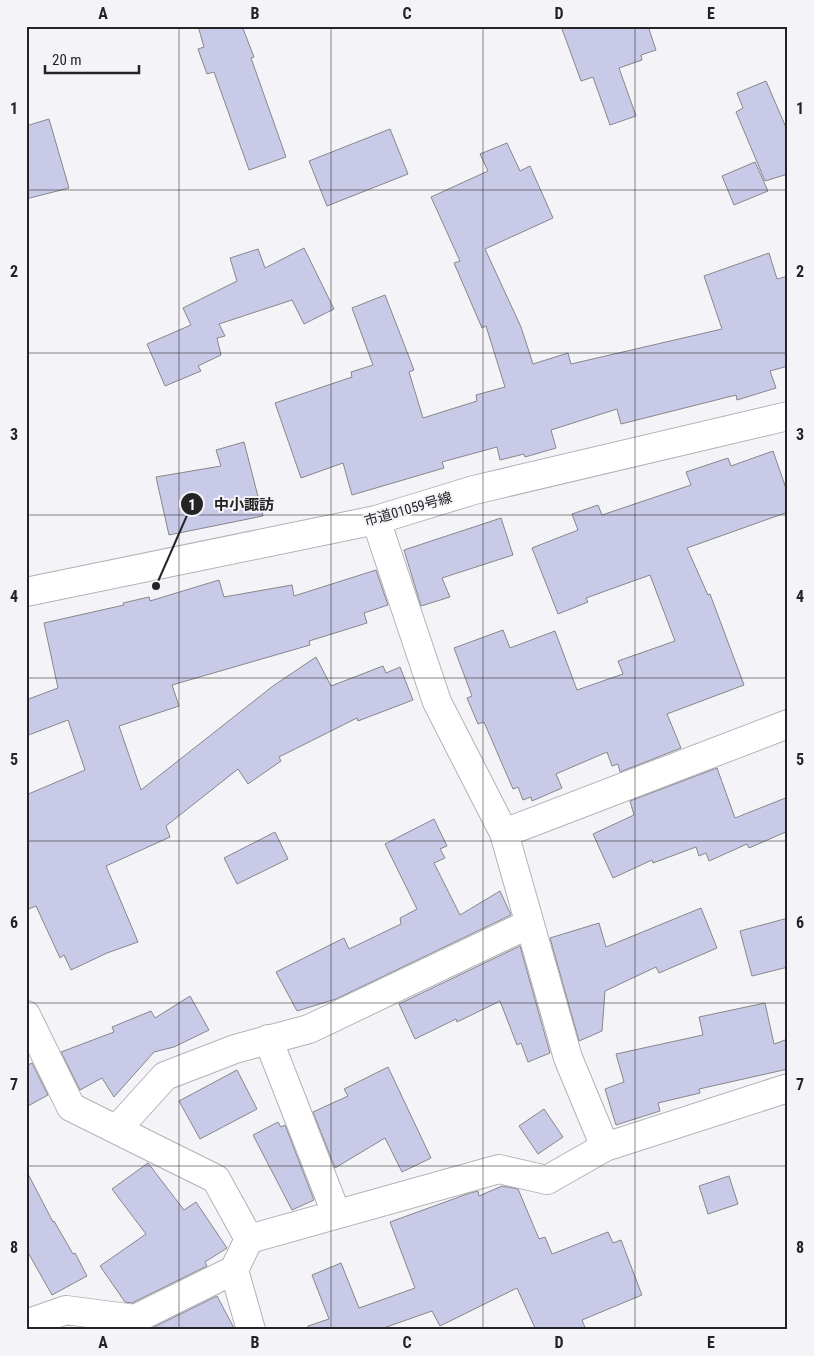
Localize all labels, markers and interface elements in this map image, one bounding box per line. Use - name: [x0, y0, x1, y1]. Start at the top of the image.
- text: A: [98, 4, 108, 23]
- text: B: [251, 4, 260, 23]
- text: C: [402, 4, 412, 23]
- text: D: [554, 4, 564, 23]
- text: E: [707, 4, 715, 23]
- scale bar: [45, 42, 139, 74]
- text: 20 m: [52, 51, 82, 69]
- text: 1: [10, 99, 18, 118]
- text: 1: [796, 99, 804, 118]
- text: 2: [10, 262, 18, 281]
- text: 2: [796, 262, 804, 281]
- text: 3: [10, 425, 18, 444]
- text: 3: [796, 425, 804, 444]
- callout: 中小諏訪: [179, 489, 284, 519]
- street label: 市道01059号線: [362, 489, 454, 529]
- text: 1: [188, 496, 196, 514]
- text: 中小諏訪: [214, 496, 274, 514]
- text: 4: [10, 587, 18, 606]
- text: 4: [796, 587, 804, 606]
- text: 5: [10, 750, 18, 769]
- text: 5: [796, 750, 804, 769]
- text: 6: [10, 913, 18, 932]
- text: 6: [796, 913, 804, 932]
- text: 7: [10, 1075, 18, 1094]
- text: 7: [796, 1075, 804, 1094]
- text: 8: [10, 1238, 18, 1257]
- text: 8: [796, 1238, 804, 1257]
- text: A: [98, 1333, 108, 1352]
- text: B: [251, 1333, 260, 1352]
- text: C: [402, 1333, 412, 1352]
- text: D: [554, 1333, 564, 1352]
- text: E: [707, 1333, 715, 1352]

